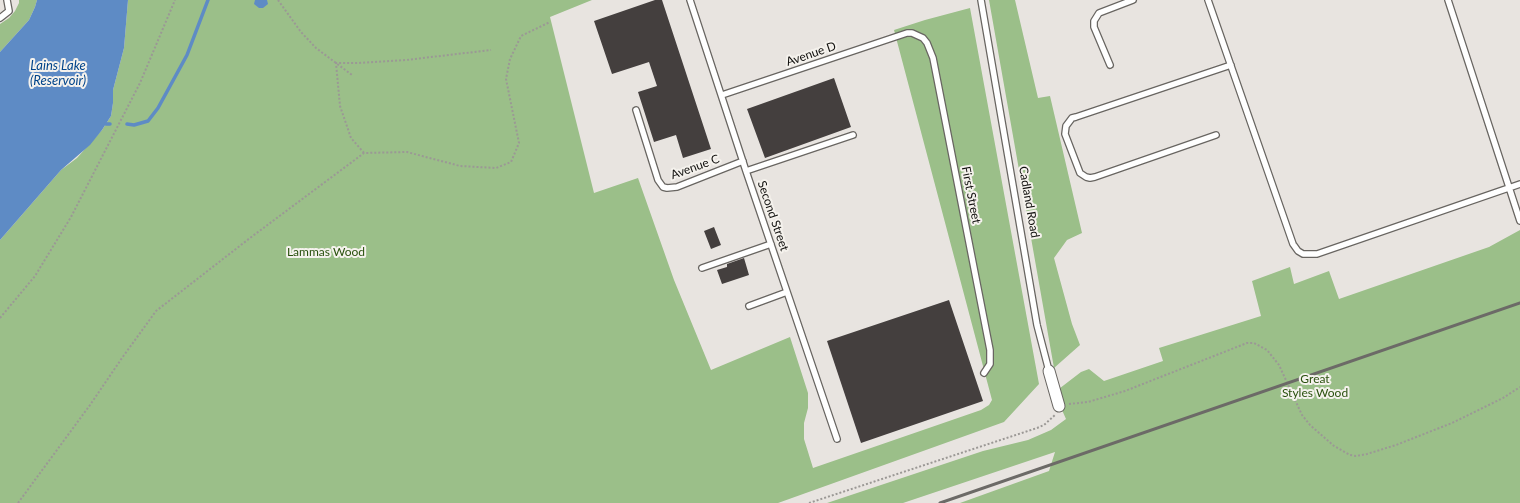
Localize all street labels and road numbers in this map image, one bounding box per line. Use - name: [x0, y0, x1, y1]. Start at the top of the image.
- street label: Avenue D: [784, 39, 838, 69]
- street label: Avenue C: [669, 152, 721, 182]
- street label: First Street: [958, 165, 984, 225]
- street label: Cadland Road: [1016, 165, 1042, 239]
- street label: Second Street: [754, 179, 792, 253]

